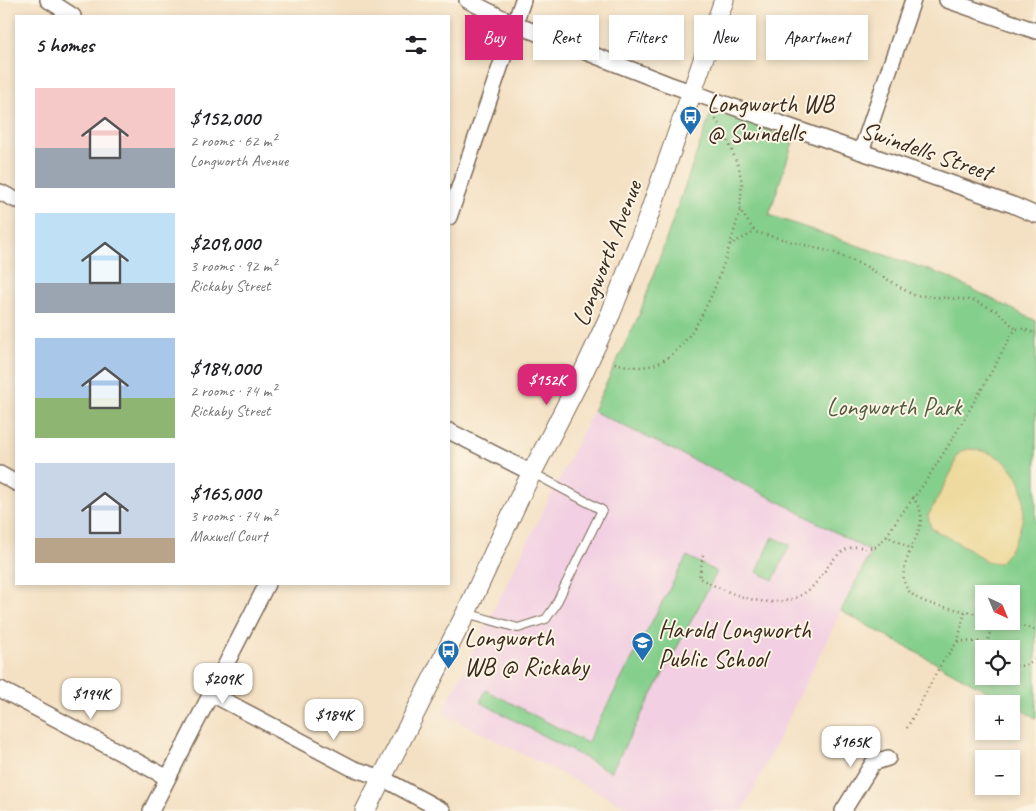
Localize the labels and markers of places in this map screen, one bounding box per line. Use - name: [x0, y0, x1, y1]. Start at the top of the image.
- place label: Longworth WB @ Swindells: [707, 88, 836, 149]
- bus stop icon: Longworth WB @ Swindells: [679, 105, 703, 136]
- pin: $152K: [512, 364, 582, 406]
- place label: Harold Longworth Public School: [658, 614, 812, 675]
- place label: Longworth WB @ Rickaby: [464, 622, 591, 683]
- school or university icon: Harold Longworth Public School: [630, 631, 654, 662]
- bus stop icon: Longworth WB @ Rickaby: [436, 639, 460, 670]
- pin: $209K: [188, 662, 258, 705]
- pin: $194K: [56, 678, 126, 720]
- pin: $184K: [299, 698, 369, 741]
- pin: $165K: [816, 726, 886, 768]

